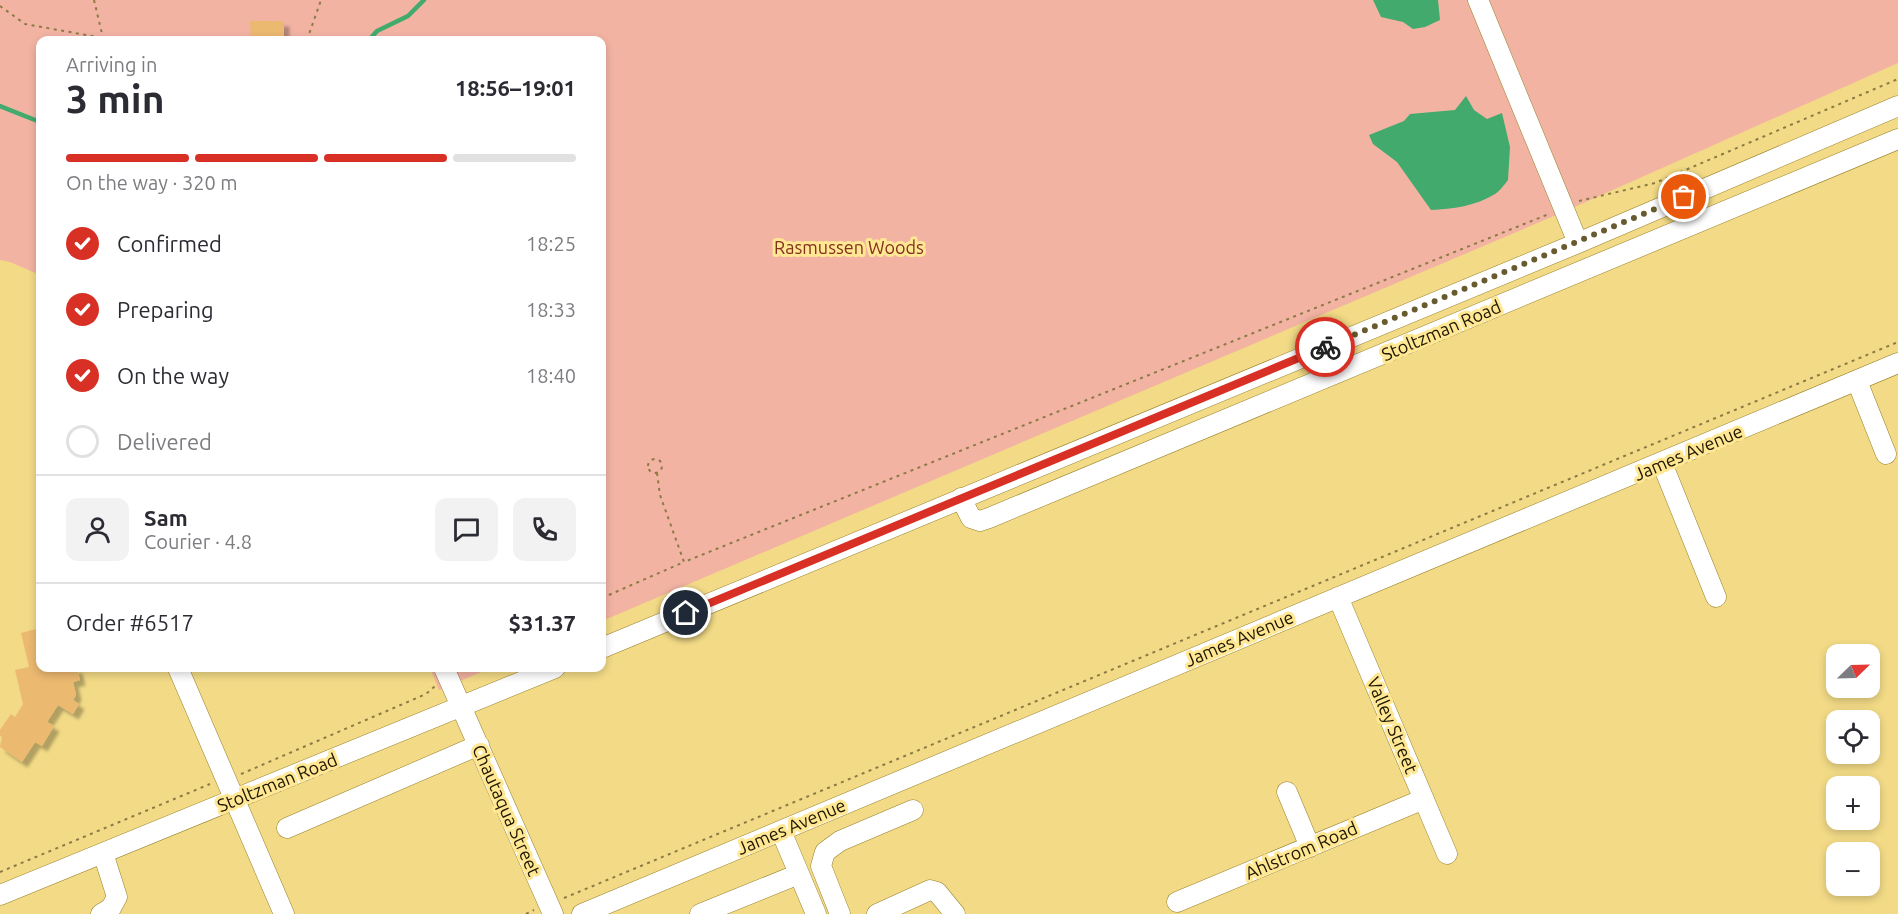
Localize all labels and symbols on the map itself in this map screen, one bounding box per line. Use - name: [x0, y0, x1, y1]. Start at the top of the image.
- pin: [1658, 171, 1709, 222]
- park label: Rasmussen Woods: [774, 237, 924, 257]
- street label: Stoltzman Road: [1378, 296, 1504, 364]
- courier: [1295, 317, 1355, 377]
- street label: James Avenue: [1631, 420, 1745, 484]
- pin: [660, 587, 711, 638]
- street label: James Avenue: [1182, 606, 1296, 670]
- north arrow: [1826, 644, 1880, 698]
- street label: Valley Street: [1364, 674, 1422, 776]
- street label: Chautaqua Street: [469, 741, 545, 879]
- street label: Stoltzman Road: [214, 749, 340, 815]
- street label: James Avenue: [734, 794, 848, 858]
- street label: Ahlstrom Road: [1242, 817, 1360, 883]

